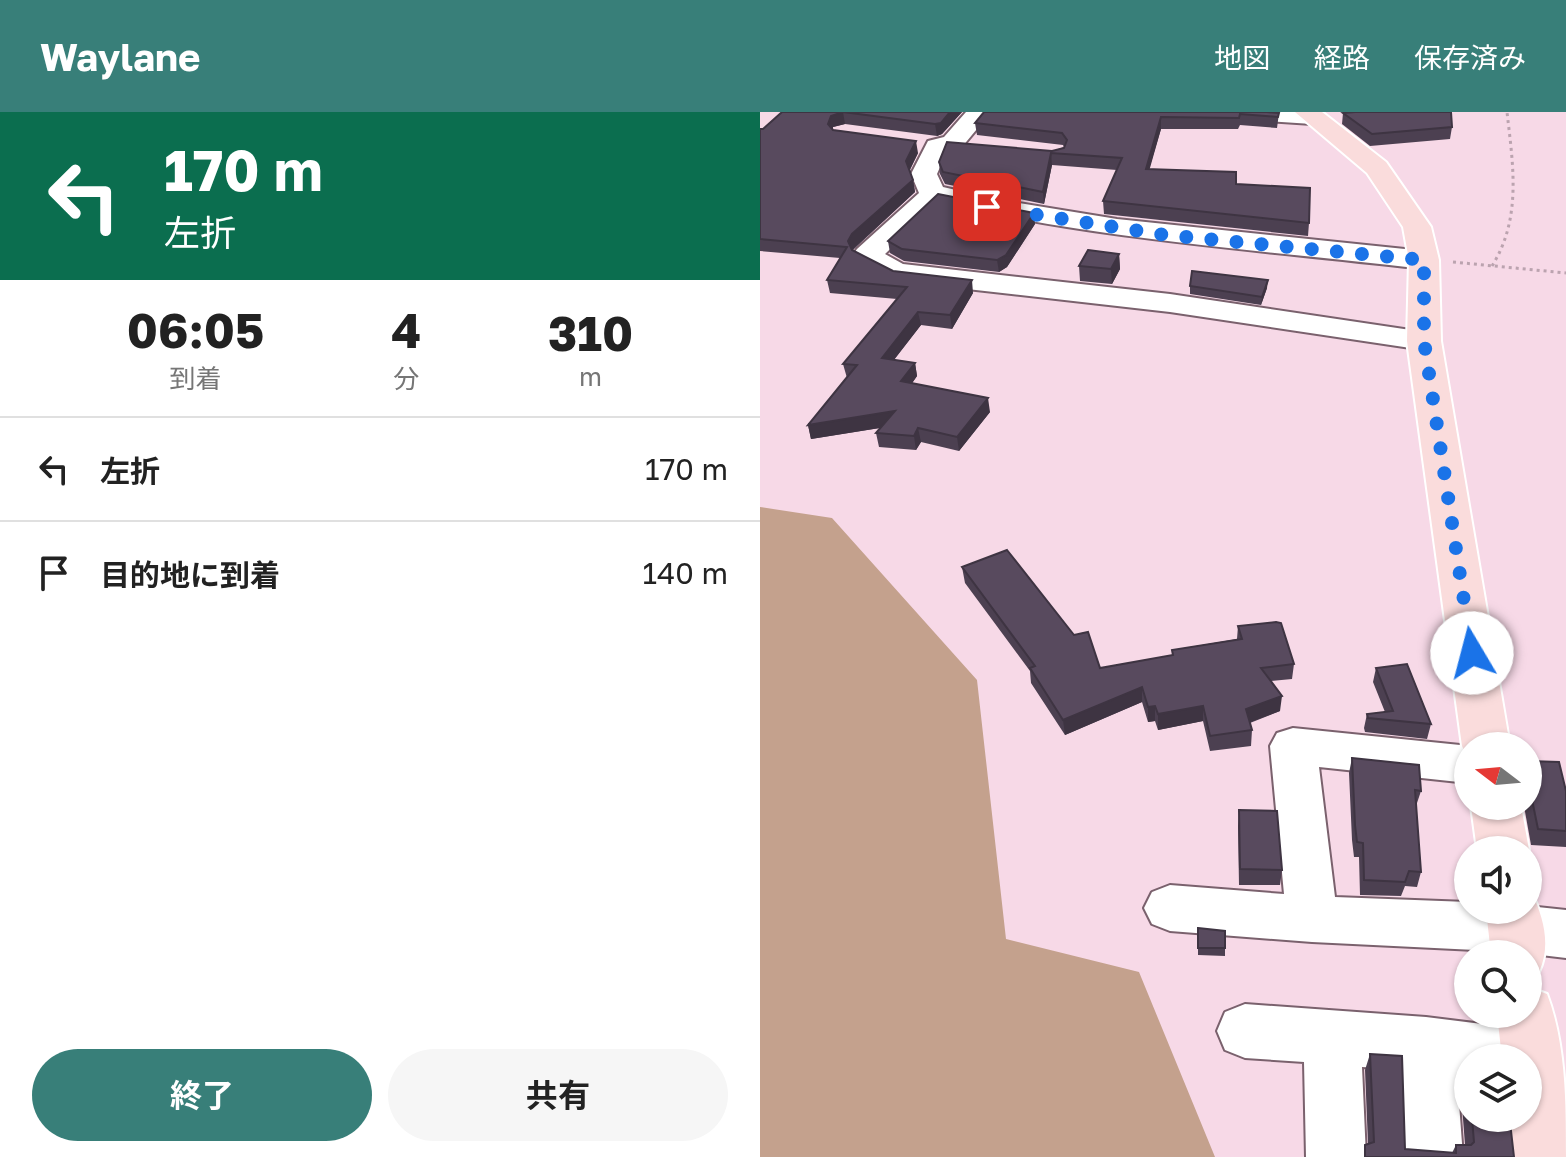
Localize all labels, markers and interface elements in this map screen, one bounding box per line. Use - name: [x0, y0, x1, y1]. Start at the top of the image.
- text: Waylane: [40, 34, 201, 79]
- text: 地図: [1214, 41, 1270, 74]
- text: 経路: [1314, 41, 1370, 74]
- text: 保存済み: [1414, 41, 1526, 74]
- text: 170 m: [164, 136, 323, 203]
- icon: left: [32, 144, 136, 248]
- pin: [953, 173, 1021, 241]
- icon: arrive: [965, 185, 1009, 229]
- text: 左折: [164, 211, 236, 254]
- text: 06:05: [127, 301, 264, 359]
- text: 4: [391, 301, 421, 359]
- text: 310: [548, 304, 633, 362]
- text: m: [579, 361, 602, 392]
- text: 到着: [170, 363, 222, 394]
- text: 分: [393, 363, 419, 394]
- icon: left: [32, 447, 76, 491]
- text: 170 m: [645, 451, 728, 487]
- text: 左折: [100, 453, 160, 489]
- icon: arrive: [32, 551, 76, 595]
- text: 140 m: [643, 555, 728, 591]
- text: 目的地に到着: [100, 557, 280, 593]
- position arrow: [1430, 611, 1514, 695]
- north arrow: [1454, 732, 1542, 820]
- map controls: [1454, 732, 1542, 1132]
- button: sound: [1454, 836, 1542, 924]
- button: search: [1454, 940, 1542, 1028]
- button: layers: [1454, 1044, 1542, 1132]
- button: 終了: [32, 1049, 372, 1141]
- button: 共有: [388, 1049, 728, 1141]

